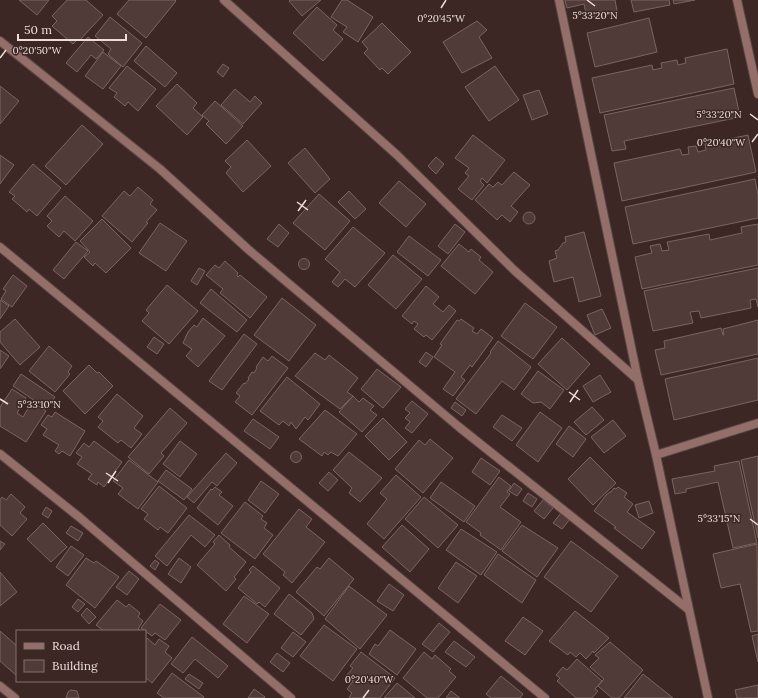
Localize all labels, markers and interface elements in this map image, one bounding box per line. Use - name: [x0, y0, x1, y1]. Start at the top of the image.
- text: 5°33'20"N: [572, 9, 618, 22]
- text: 0°20'45"W: [417, 12, 466, 25]
- scale bar: [18, 16, 126, 42]
- text: 50 m: [24, 22, 52, 37]
- text: 0°20'50"W: [13, 44, 63, 57]
- text: 5°33'20"N: [696, 108, 742, 121]
- text: 0°20'40"W: [697, 136, 746, 149]
- text: 5°33'10"N: [17, 398, 61, 411]
- text: 5°33'15"N: [698, 512, 741, 525]
- legend: [16, 630, 146, 682]
- text: Road: [52, 638, 80, 653]
- text: Building: [52, 658, 98, 673]
- text: 0°20'40"W: [345, 673, 394, 686]

